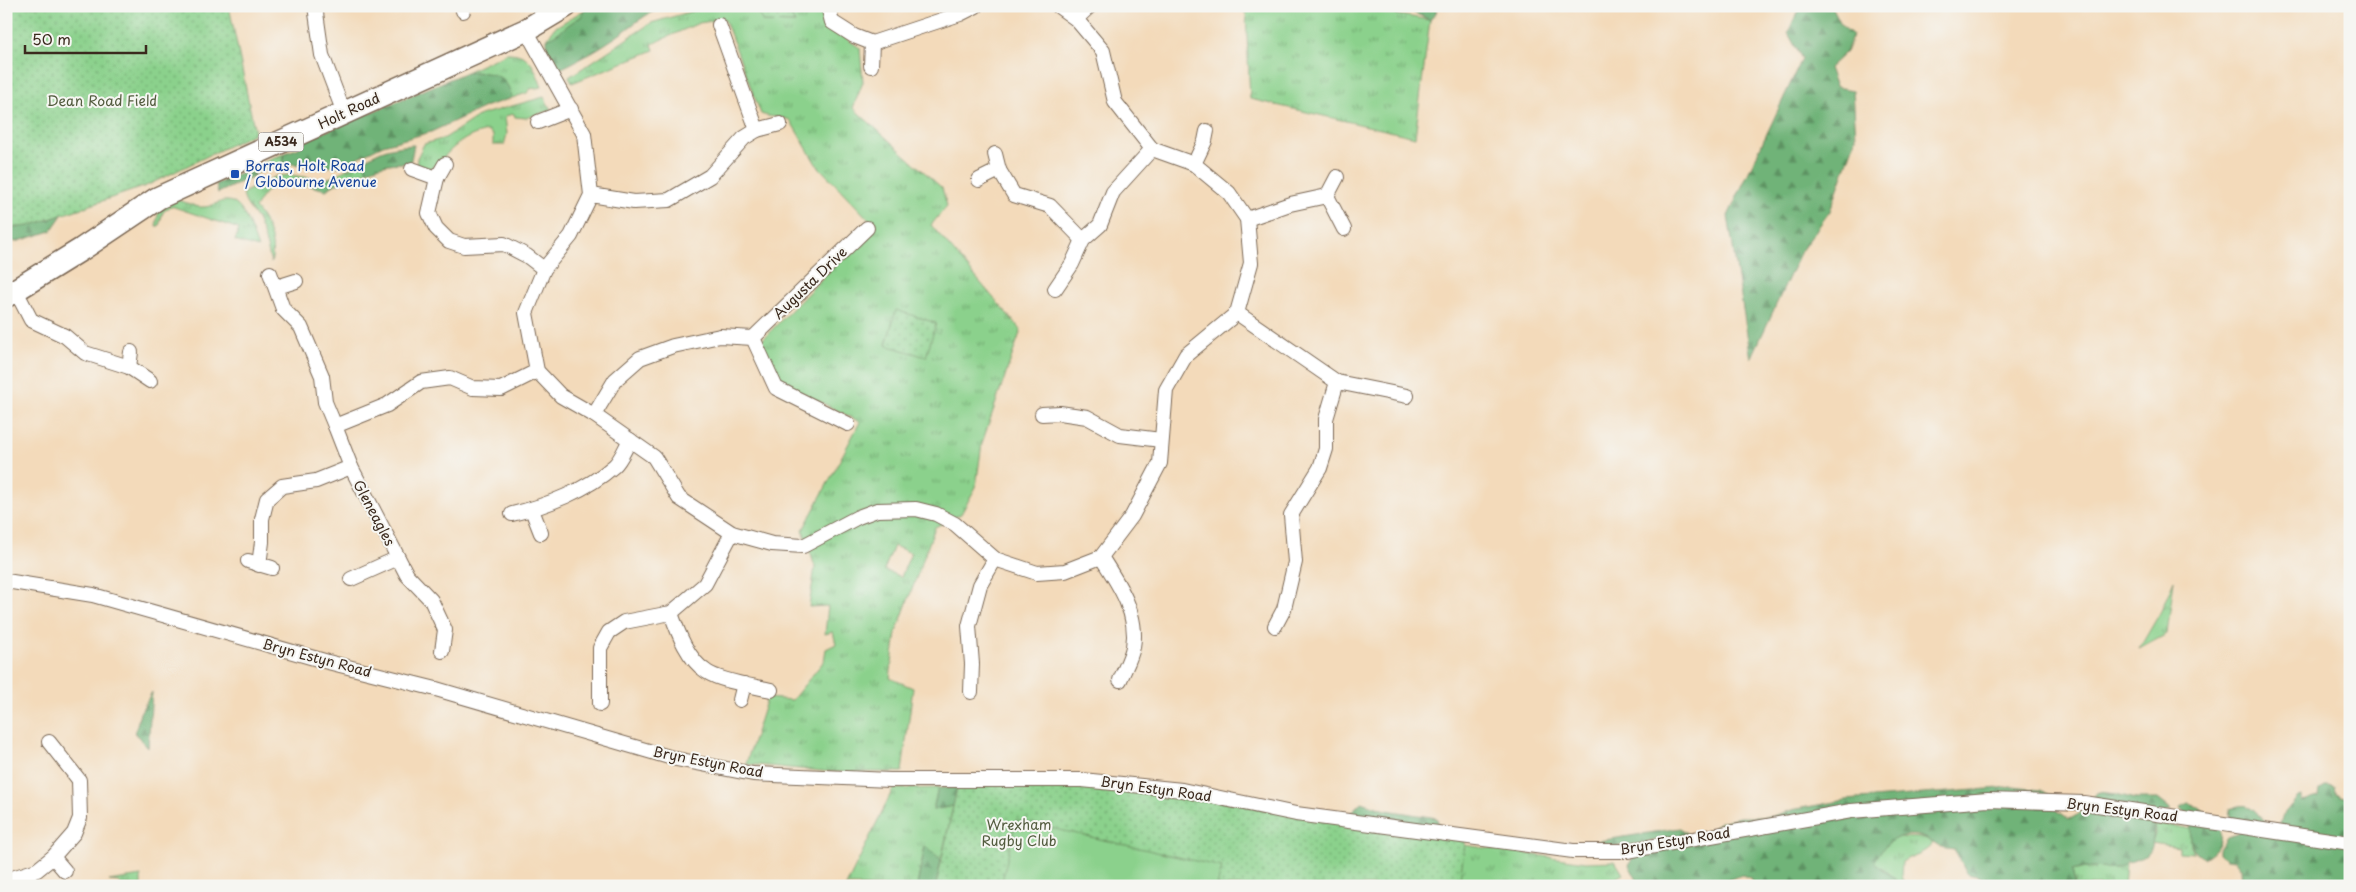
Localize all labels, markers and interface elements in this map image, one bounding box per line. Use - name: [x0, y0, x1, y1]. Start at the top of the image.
- scale bar: [25, 22, 146, 54]
- text: 50 m: [32, 27, 71, 50]
- street label: Holt Road: [314, 87, 383, 134]
- park label: Dean Road Field: [47, 90, 157, 111]
- road number: A534: [258, 132, 304, 152]
- place label: Borras, Holt Road / Globourne Avenue: [245, 155, 376, 192]
- marker: Borras, Holt Road / Globourne Avenue: [229, 168, 241, 180]
- street label: Augusta Drive: [768, 242, 852, 324]
- street label: Gleneagles: [348, 476, 401, 550]
- street label: Bryn Estyn Road: [260, 633, 374, 682]
- street label: Bryn Estyn Road: [651, 741, 765, 783]
- street label: Bryn Estyn Road: [1099, 770, 1213, 807]
- street label: Bryn Estyn Road: [2065, 792, 2179, 827]
- park label: Wrexham Rugby Club: [981, 814, 1057, 851]
- street label: Bryn Estyn Road: [1618, 821, 1732, 860]

